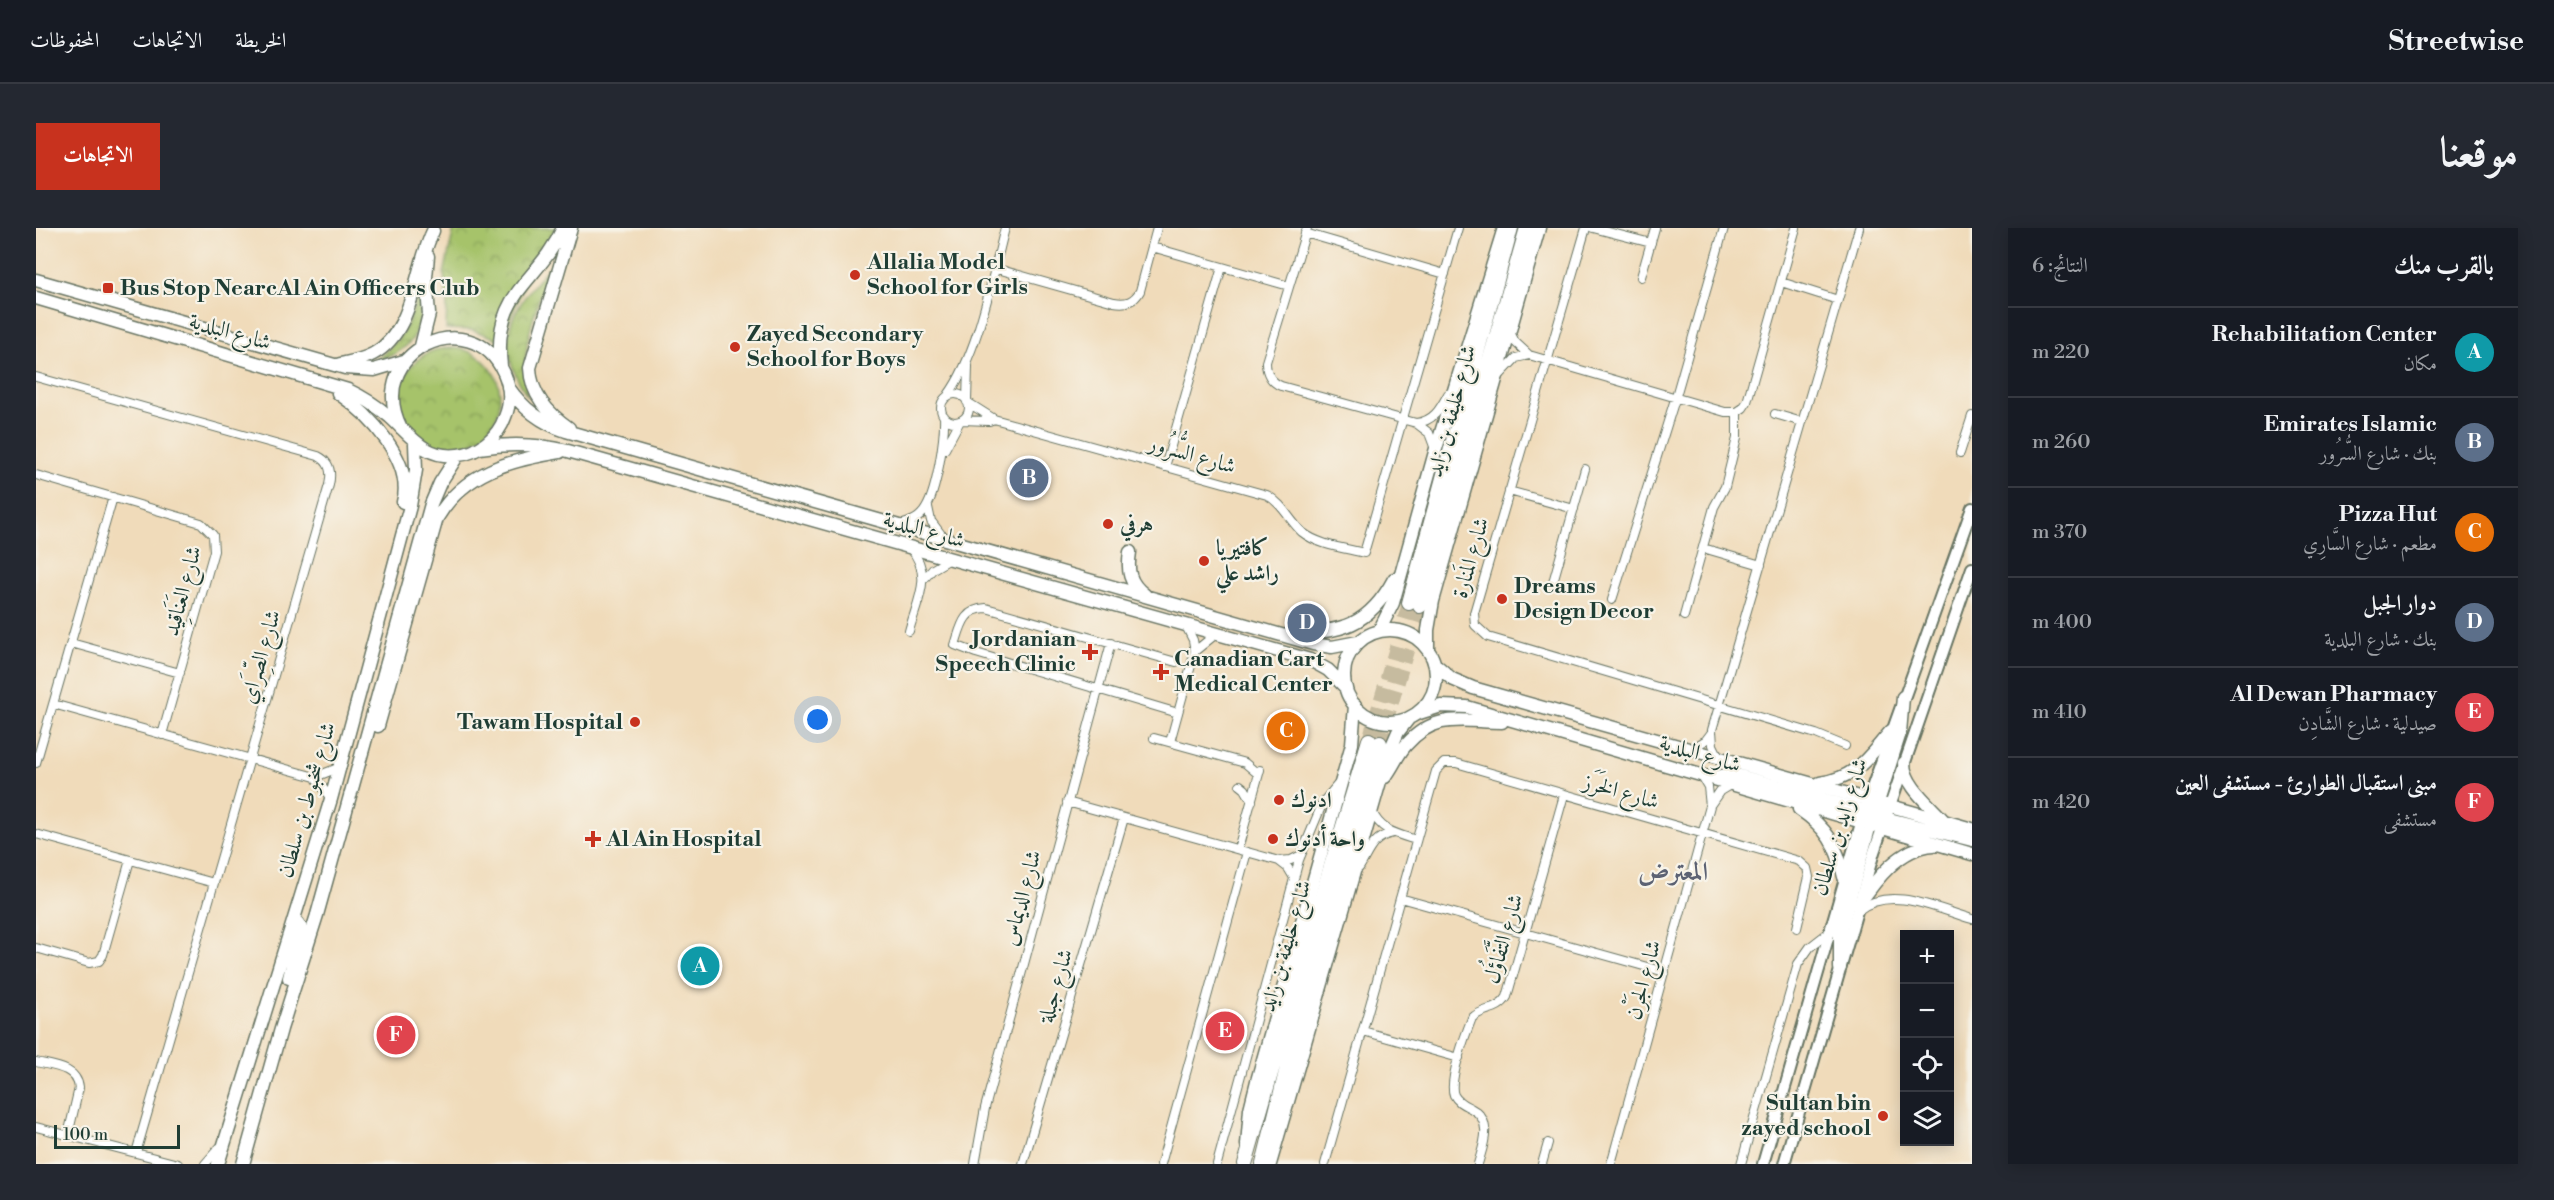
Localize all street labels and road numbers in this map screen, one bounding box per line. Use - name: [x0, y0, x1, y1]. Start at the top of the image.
- street label: شارع البلدية: [185, 307, 274, 360]
- street label: شارع خليفة بن زايد: [1421, 342, 1486, 481]
- street label: شارع السُّرُور: [1142, 421, 1241, 484]
- street label: شارع البلدية: [879, 505, 968, 558]
- street label: شارع المَنارة: [1444, 514, 1499, 603]
- street label: شارع العَنَاقِيد: [155, 542, 212, 640]
- street label: شارع الصِّرَاي: [232, 606, 291, 708]
- street label: شارع شخبوط بن سلطان: [272, 719, 346, 882]
- street label: شارع البلدية: [1655, 729, 1744, 783]
- street label: شارع زايد بن سلطان: [1806, 755, 1878, 900]
- street label: شارع الخَرَز: [1577, 765, 1663, 820]
- street label: شارع الديماس: [996, 847, 1052, 950]
- street label: شارع خليفة بن زايد: [1254, 877, 1322, 1016]
- street label: شارع التَّفَاؤُل: [1472, 889, 1534, 988]
- street label: شارع الجَرْن: [1617, 936, 1671, 1024]
- street label: شارع جبلة: [1032, 946, 1083, 1028]

